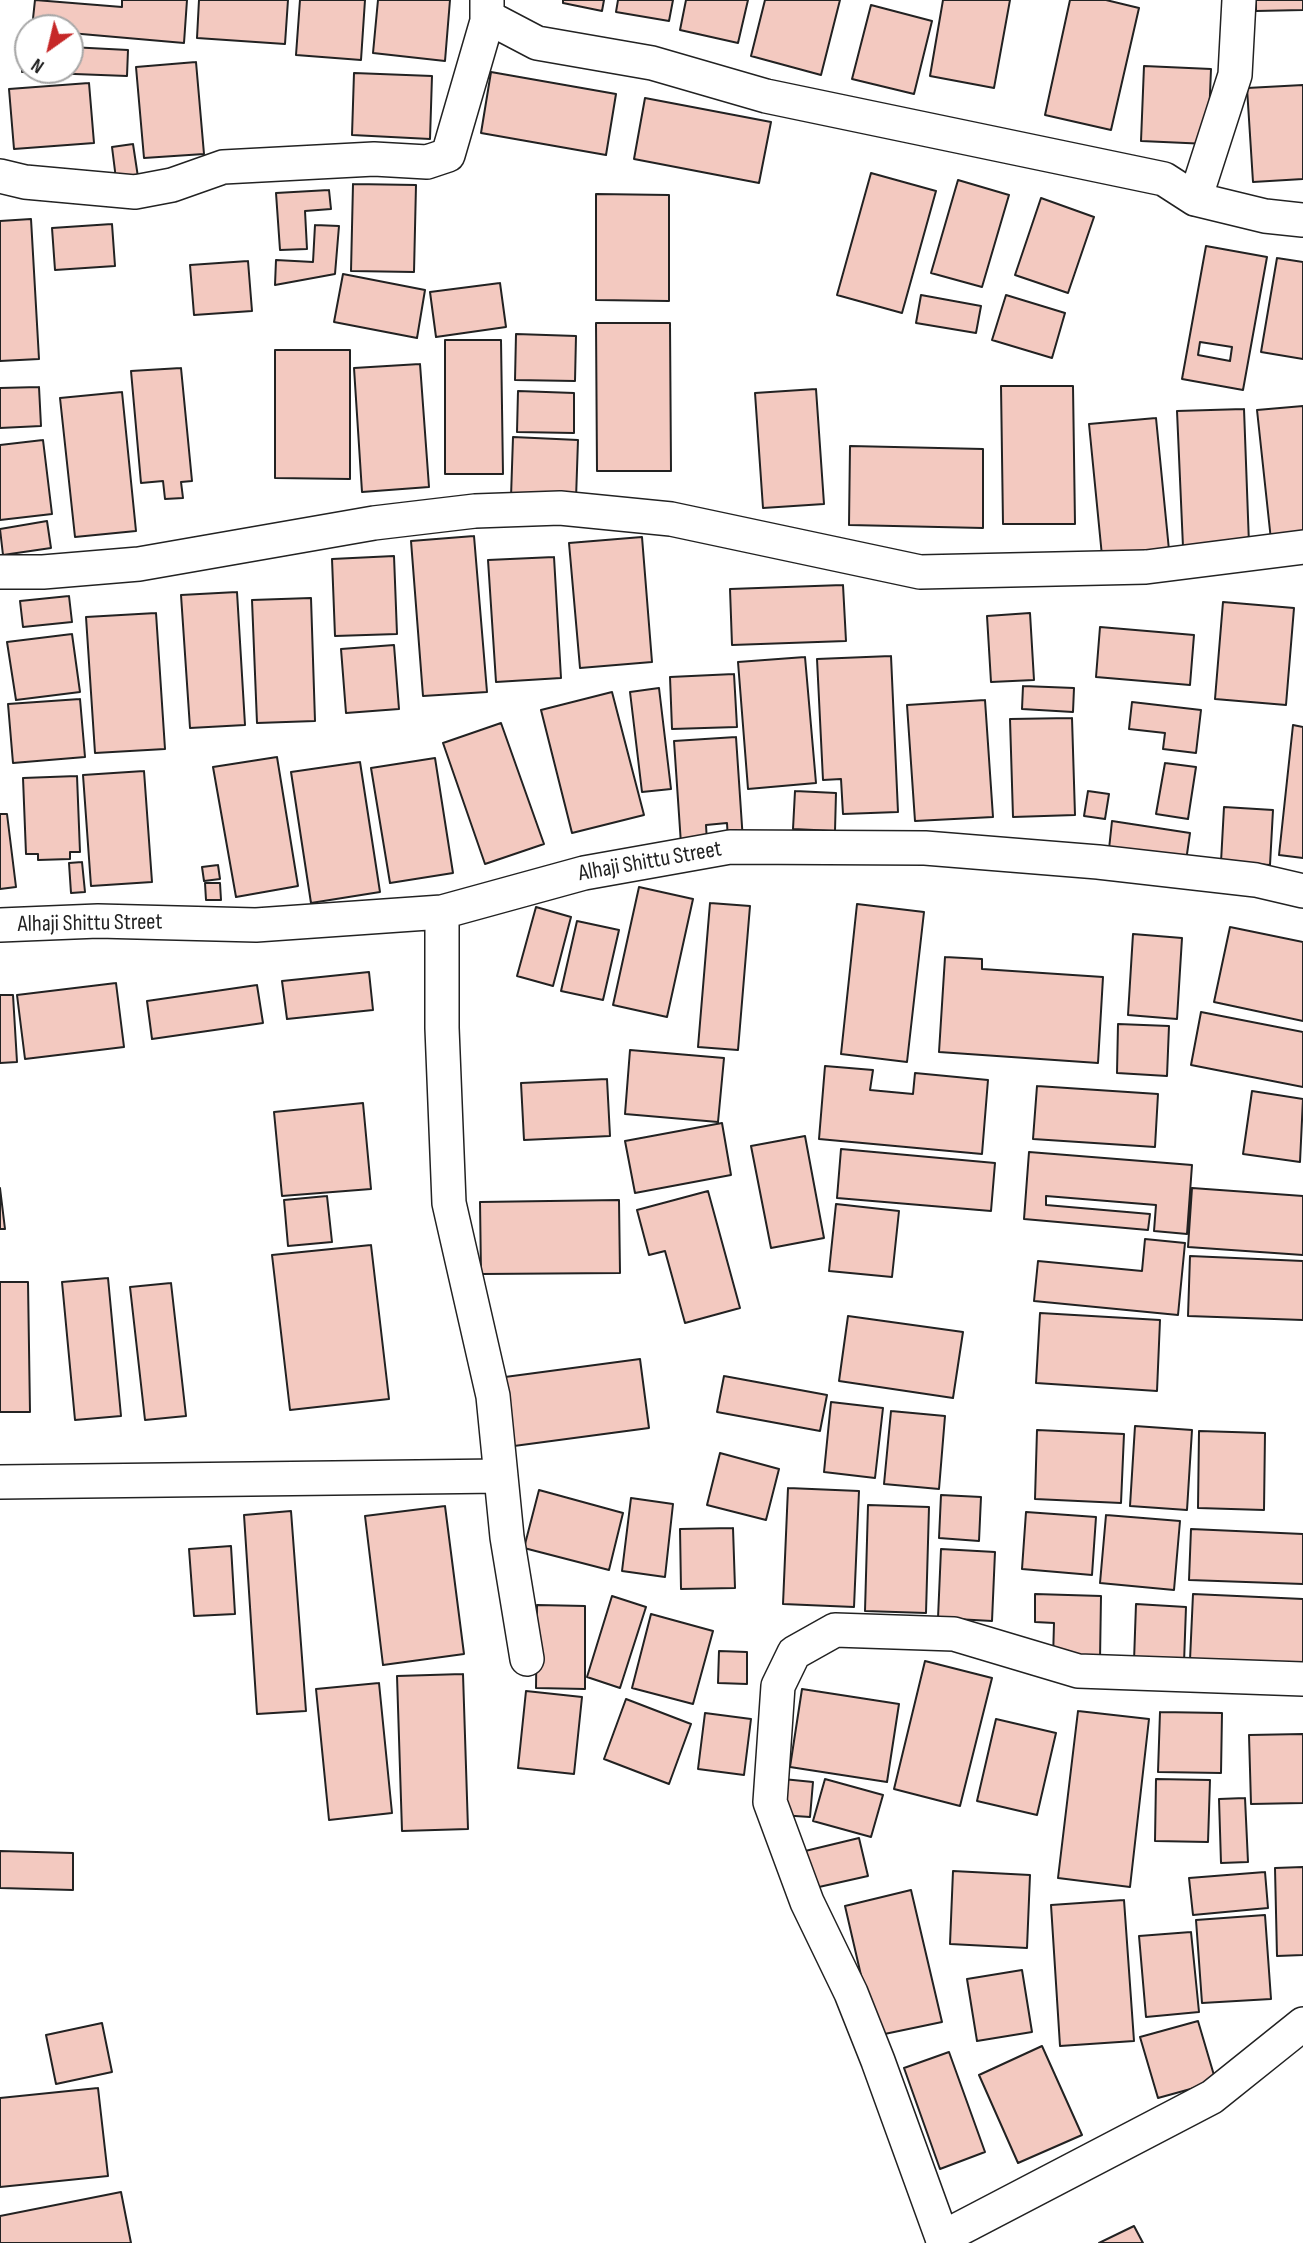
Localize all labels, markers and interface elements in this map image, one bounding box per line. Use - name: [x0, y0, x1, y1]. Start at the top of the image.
- north arrow: [14, 14, 84, 84]
- text: N: [27, 53, 49, 78]
- street label: Alhaji Shittu Street: [576, 836, 724, 888]
- street label: Alhaji Shittu Street: [17, 909, 163, 939]

